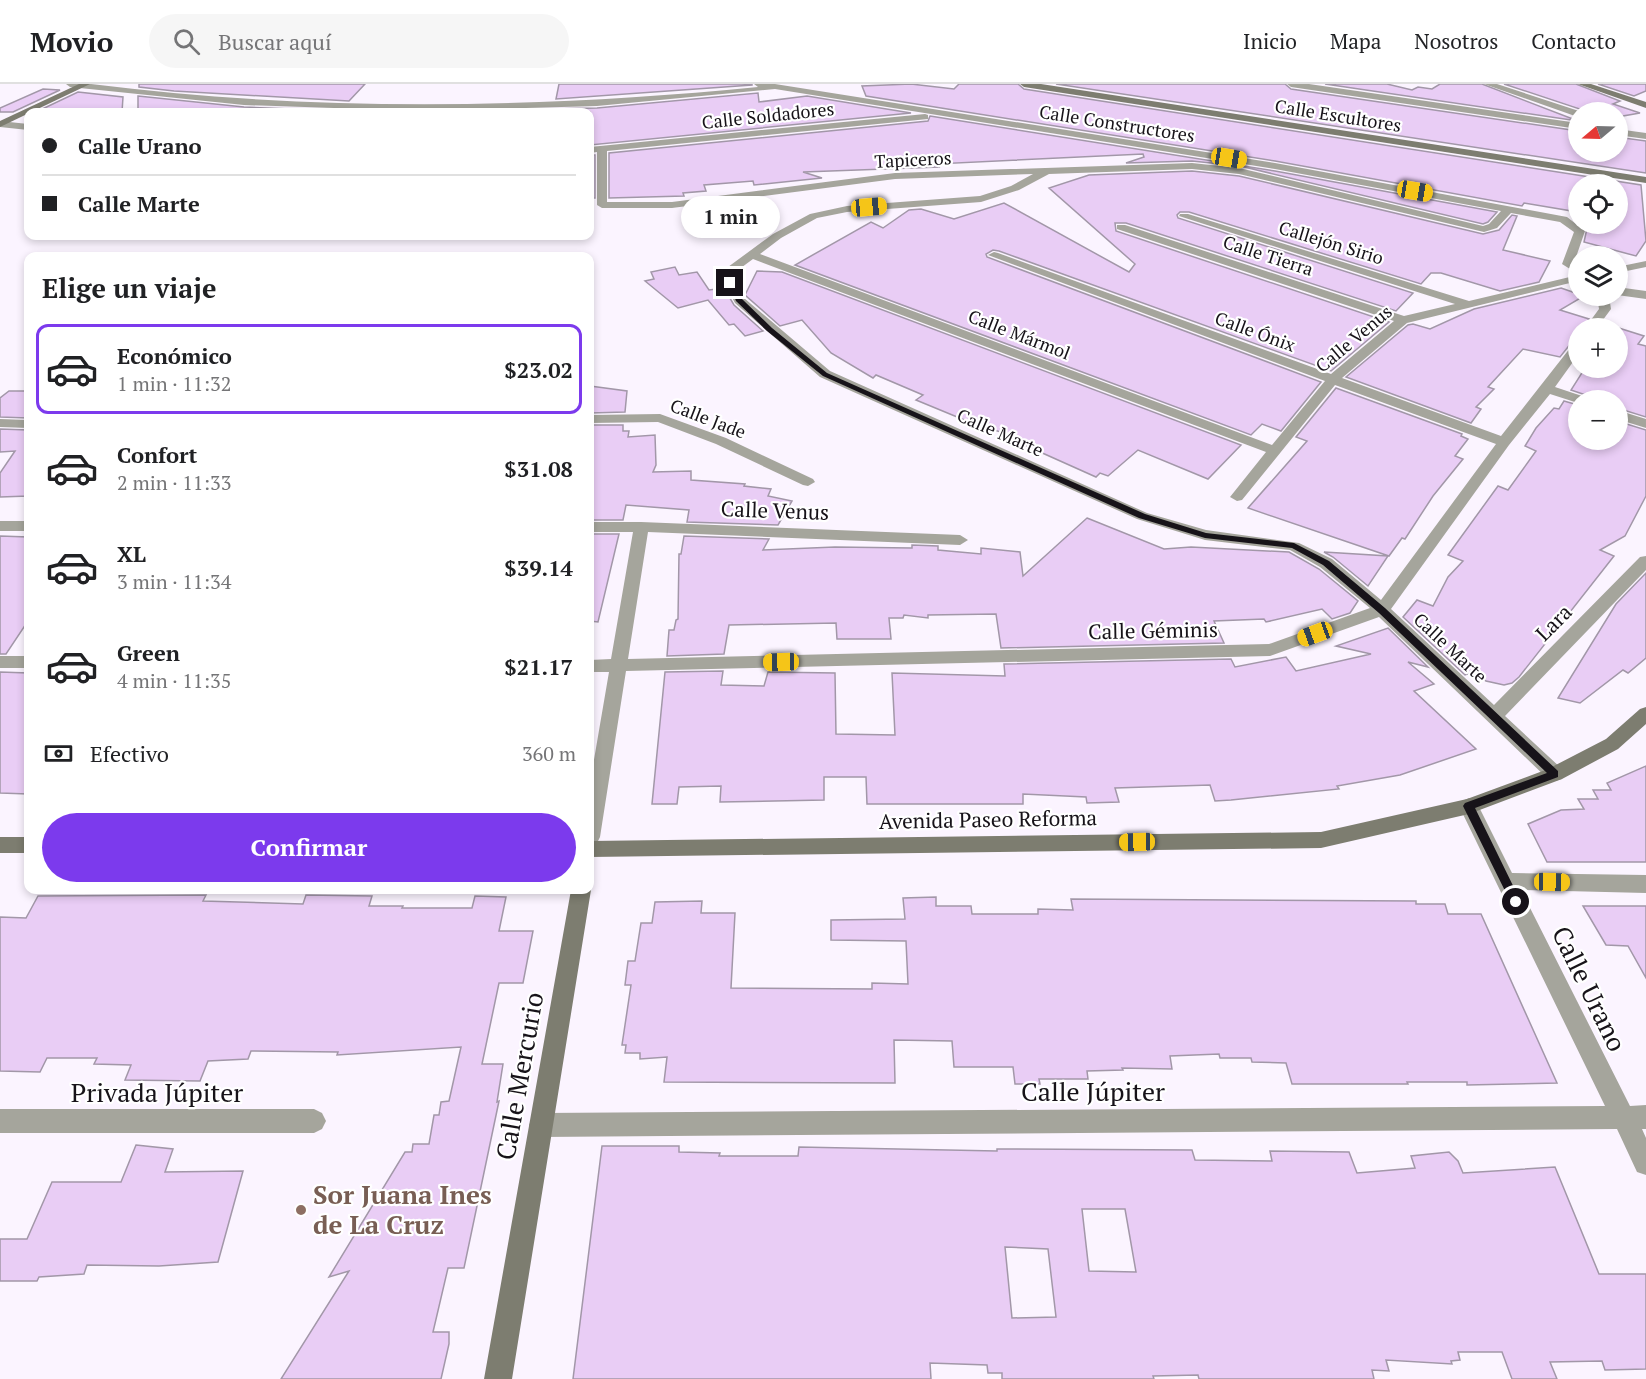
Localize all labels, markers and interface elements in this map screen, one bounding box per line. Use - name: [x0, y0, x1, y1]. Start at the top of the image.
- search box: [149, 14, 569, 68]
- text: Movio: [30, 23, 113, 60]
- icon: search: [170, 25, 203, 58]
- text: Buscar aquí: [218, 27, 332, 56]
- text: Inicio: [1243, 27, 1297, 55]
- text: Mapa: [1330, 27, 1381, 55]
- text: Nosotros: [1414, 27, 1498, 55]
- text: Contacto: [1531, 27, 1616, 55]
- street label: Calle Escultores: [1273, 93, 1403, 137]
- street label: Calle Soldadores: [701, 96, 835, 134]
- street label: Calle Constructores: [1038, 99, 1197, 147]
- north arrow: [1568, 102, 1628, 162]
- map controls: [1568, 102, 1628, 450]
- text: Calle Urano: [78, 131, 202, 160]
- street label: Tapiceros: [874, 145, 952, 173]
- car: [1210, 146, 1248, 170]
- button: locate: [1568, 174, 1628, 234]
- car: [1396, 179, 1434, 203]
- text: Calle Marte: [78, 189, 200, 218]
- callout: 1 min: [680, 196, 780, 238]
- car: [850, 196, 888, 218]
- text: 1 min: [703, 203, 758, 230]
- street label: Callejón Sirio: [1276, 215, 1387, 269]
- street label: Calle Tierra: [1220, 229, 1316, 281]
- button: layers: [1568, 246, 1628, 306]
- route end: [716, 269, 743, 296]
- text: Elige un viaje: [42, 270, 216, 306]
- street label: Calle Venus: [1310, 299, 1397, 377]
- street label: Calle Mármol: [965, 304, 1074, 365]
- street label: Calle Ónix: [1212, 305, 1299, 357]
- button: +: [1568, 318, 1628, 378]
- text: Económico: [117, 341, 232, 370]
- icon: car: [45, 342, 99, 396]
- text: $23.02: [504, 355, 573, 384]
- text: 1 min · 11:32: [117, 370, 231, 397]
- button: −: [1568, 390, 1628, 450]
- street label: Calle Jade: [667, 393, 750, 443]
- street label: Calle Marte: [953, 402, 1047, 462]
- text: Confort: [117, 440, 197, 469]
- icon: car: [45, 441, 99, 495]
- text: $31.08: [504, 454, 573, 483]
- text: 2 min · 11:33: [117, 469, 231, 496]
- street label: Calle Venus: [720, 494, 830, 526]
- text: XL: [117, 539, 146, 568]
- icon: car: [45, 540, 99, 594]
- text: $39.14: [504, 553, 573, 582]
- text: 3 min · 11:34: [117, 568, 231, 595]
- street label: Lara: [1529, 598, 1578, 647]
- street label: Calle Marte: [1409, 607, 1493, 688]
- street label: Calle Géminis: [1088, 615, 1218, 645]
- car: [1295, 619, 1335, 649]
- text: Green: [117, 638, 180, 667]
- icon: car: [45, 639, 99, 693]
- text: $21.17: [504, 652, 573, 681]
- car: [763, 653, 799, 671]
- text: 4 min · 11:35: [117, 667, 231, 694]
- icon: cash: [42, 737, 75, 770]
- text: Efectivo: [90, 739, 169, 768]
- text: 360 m: [522, 740, 576, 767]
- street label: Avenida Paseo Reforma: [879, 803, 1098, 835]
- button: Confirmar: [42, 813, 576, 882]
- car: [1119, 833, 1155, 851]
- car: [1534, 873, 1570, 891]
- route start: [1502, 888, 1529, 915]
- street label: Calle Urano: [1545, 920, 1635, 1057]
- street label: Calle Mercurio: [488, 989, 550, 1162]
- street label: Calle Júpiter: [1021, 1074, 1165, 1108]
- street label: Privada Júpiter: [71, 1075, 243, 1109]
- place label: Sor Juana Ines de La Cruz: [313, 1177, 492, 1241]
- marker: Sor Juana Ines de La Cruz: [294, 1203, 308, 1217]

